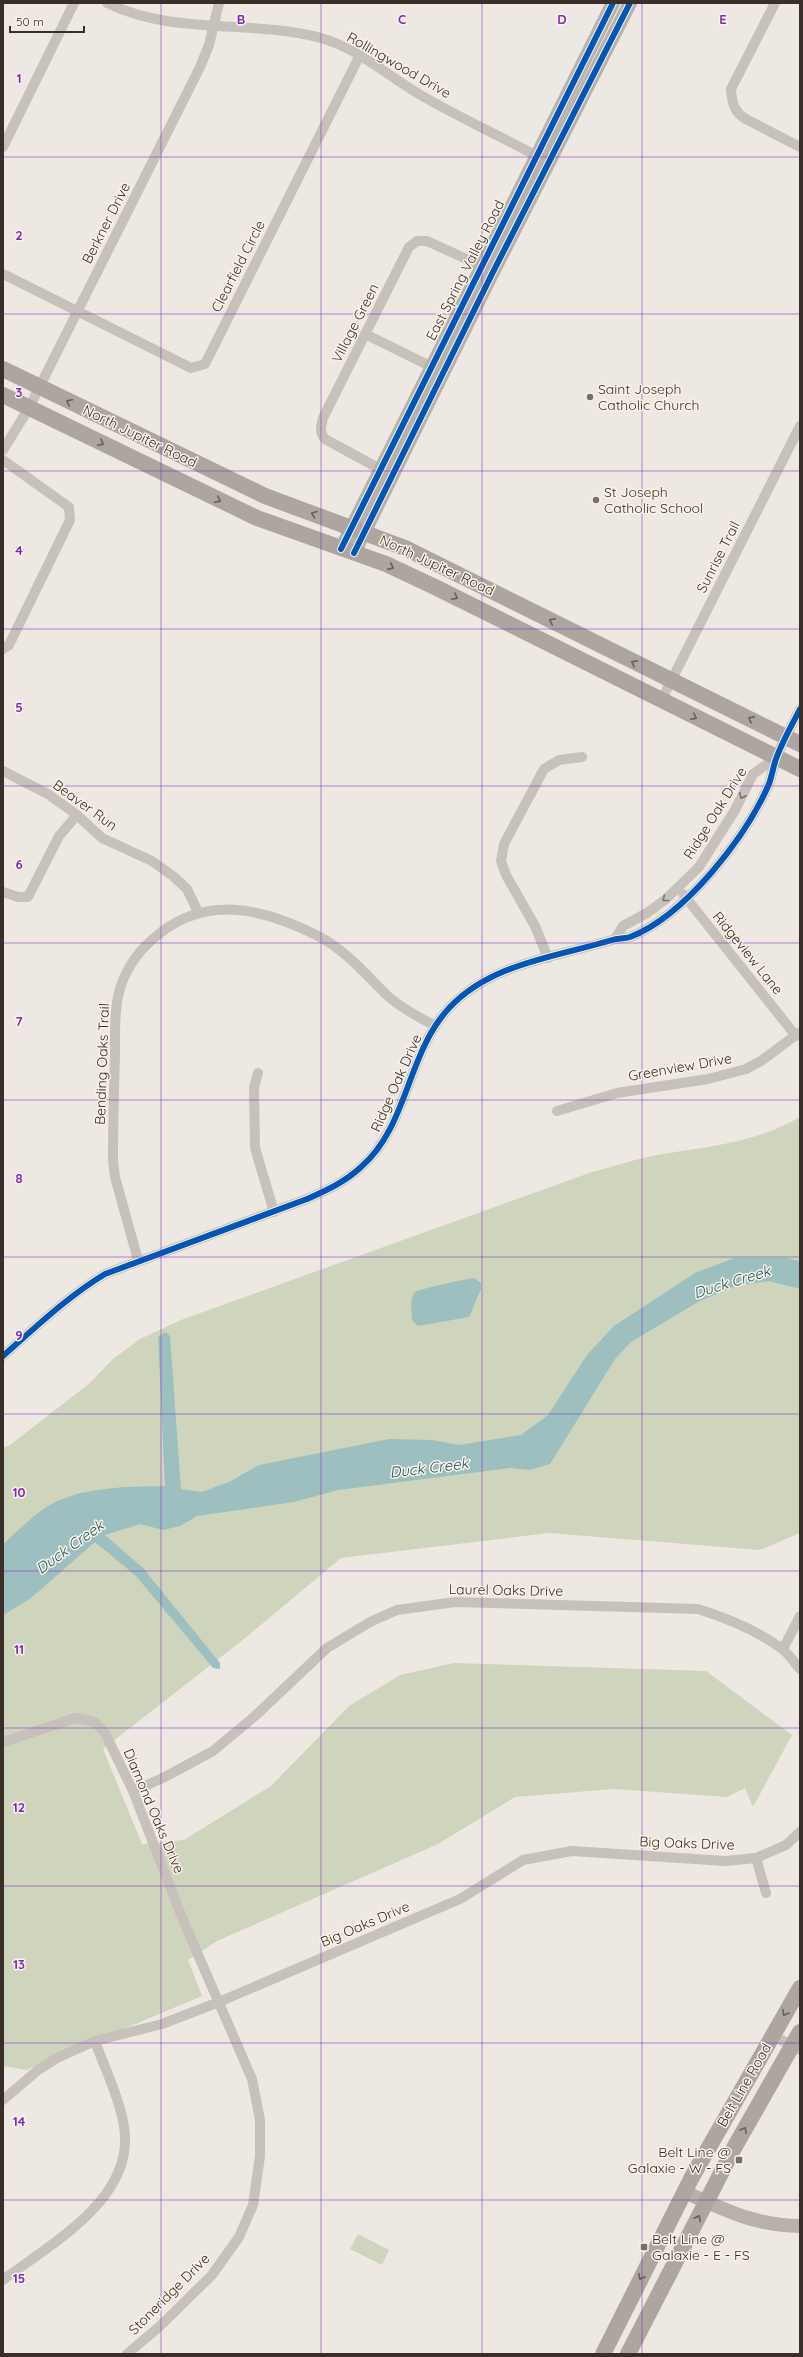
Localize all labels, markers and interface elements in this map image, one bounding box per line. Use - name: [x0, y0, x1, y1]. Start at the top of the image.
- scale bar: [10, 8, 84, 34]
- text: B: [237, 11, 245, 27]
- text: C: [398, 11, 406, 27]
- text: D: [557, 11, 567, 27]
- text: E: [719, 11, 727, 27]
- text: 50 m: [16, 14, 44, 29]
- street label: Rollingwood Drive: [344, 28, 454, 102]
- text: 1: [16, 70, 22, 86]
- street label: Berkner Drive: [78, 179, 134, 267]
- street label: East Spring Valley Road: [422, 197, 508, 343]
- street label: Clearfield Circle: [207, 217, 269, 315]
- text: 2: [15, 227, 23, 243]
- street label: Village Green: [327, 281, 383, 365]
- place label: Saint Joseph Catholic Church: [598, 380, 699, 414]
- text: 3: [16, 384, 23, 400]
- marker: Saint Joseph Catholic Church: [585, 392, 595, 402]
- one-way arrow: [66, 399, 73, 407]
- street label: North Jupiter Road: [80, 401, 200, 471]
- one-way arrow: [97, 438, 104, 446]
- place label: St Joseph Catholic School: [604, 483, 703, 517]
- one-way arrow: [214, 495, 221, 502]
- marker: St Joseph Catholic School: [591, 495, 601, 505]
- one-way arrow: [311, 511, 318, 519]
- street label: Sunrise Trail: [692, 518, 744, 596]
- street label: North Jupiter Road: [377, 531, 497, 599]
- text: 4: [15, 542, 23, 558]
- one-way arrow: [386, 562, 394, 570]
- one-way arrow: [451, 592, 459, 600]
- one-way arrow: [549, 618, 557, 626]
- one-way arrow: [631, 660, 638, 668]
- text: 5: [15, 699, 23, 715]
- one-way arrow: [689, 712, 697, 720]
- one-way arrow: [748, 717, 755, 724]
- street label: Ridge Oak Drive: [679, 764, 751, 862]
- street label: Beaver Run: [49, 776, 121, 834]
- one-way arrow: [739, 792, 747, 799]
- text: 6: [15, 856, 23, 872]
- one-way arrow: [662, 895, 669, 902]
- street label: Ridgeview Lane: [709, 908, 787, 998]
- street label: Bending Oaks Trail: [91, 1003, 113, 1125]
- text: 7: [15, 1013, 23, 1029]
- street label: Ridge Oak Drive: [366, 1031, 426, 1135]
- street label: Greenview Drive: [627, 1049, 733, 1085]
- text: 8: [15, 1170, 23, 1186]
- water label: Duck Creek: [691, 1260, 774, 1302]
- text: 9: [15, 1327, 23, 1343]
- water label: Duck Creek: [388, 1453, 471, 1482]
- text: 10: [12, 1484, 26, 1500]
- water label: Duck Creek: [32, 1514, 109, 1578]
- street label: Laurel Oaks Drive: [449, 1580, 563, 1600]
- text: 11: [14, 1641, 24, 1657]
- street label: Diamond Oaks Drive: [120, 1746, 188, 1876]
- text: 12: [13, 1799, 25, 1815]
- street label: Big Oaks Drive: [639, 1832, 735, 1854]
- street label: Big Oaks Drive: [318, 1897, 412, 1951]
- text: 13: [13, 1956, 25, 1972]
- one-way arrow: [783, 2009, 790, 2016]
- street label: Belt Line Road: [713, 2040, 775, 2130]
- text: 14: [13, 2113, 26, 2129]
- one-way arrow: [739, 2127, 747, 2134]
- place label: Belt Line @ Galaxie - W - FS: [628, 2143, 731, 2177]
- marker: Belt Line @ Galaxie - W - FS: [734, 2155, 744, 2165]
- one-way arrow: [693, 2214, 700, 2222]
- place label: Belt Line @ Galaxie - E - FS: [652, 2230, 750, 2264]
- marker: Belt Line @ Galaxie - E - FS: [639, 2242, 649, 2252]
- street label: Stoneridge Drive: [125, 2249, 214, 2338]
- text: 15: [13, 2270, 25, 2286]
- one-way arrow: [638, 2273, 646, 2280]

